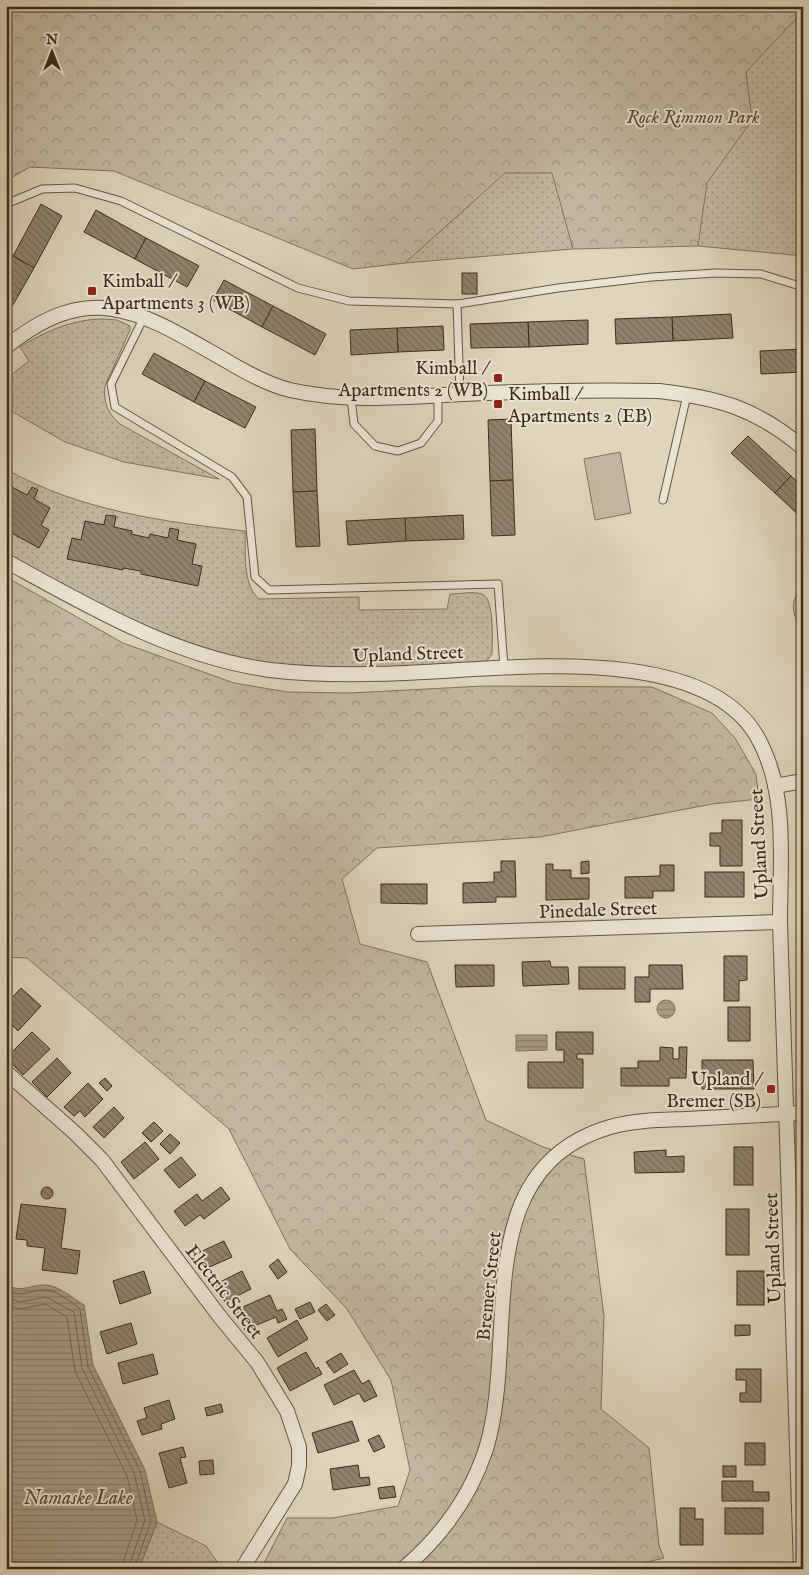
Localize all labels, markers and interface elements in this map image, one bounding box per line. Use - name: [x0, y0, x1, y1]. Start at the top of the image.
- north arrow: [28, 28, 78, 78]
- text: N: [45, 31, 58, 49]
- park label: Rock Rimmon Park: [626, 106, 760, 130]
- place label: Kimball / Apartments 3 (WB): [101, 270, 250, 316]
- marker: Kimball / Apartments 3 (WB): [86, 285, 98, 297]
- place label: Kimball / Apartments 2 (WB): [337, 357, 492, 403]
- marker: Kimball / Apartments 2 (WB): [492, 372, 504, 384]
- place label: Kimball / Apartments 2 (EB): [507, 383, 652, 429]
- marker: Kimball / Apartments 2 (EB): [492, 398, 504, 410]
- street label: Upland Street: [352, 641, 464, 669]
- street label: Upland Street: [745, 787, 775, 900]
- street label: Pinedale Street: [538, 897, 658, 925]
- place label: Upland / Bremer (SB): [666, 1068, 765, 1114]
- marker: Upland / Bremer (SB): [765, 1083, 777, 1095]
- street label: Upland Street: [760, 1192, 788, 1304]
- street label: Bremer Street: [472, 1230, 508, 1342]
- street label: Electric Street: [179, 1240, 268, 1345]
- water label: Namaske Lake: [23, 1486, 133, 1511]

